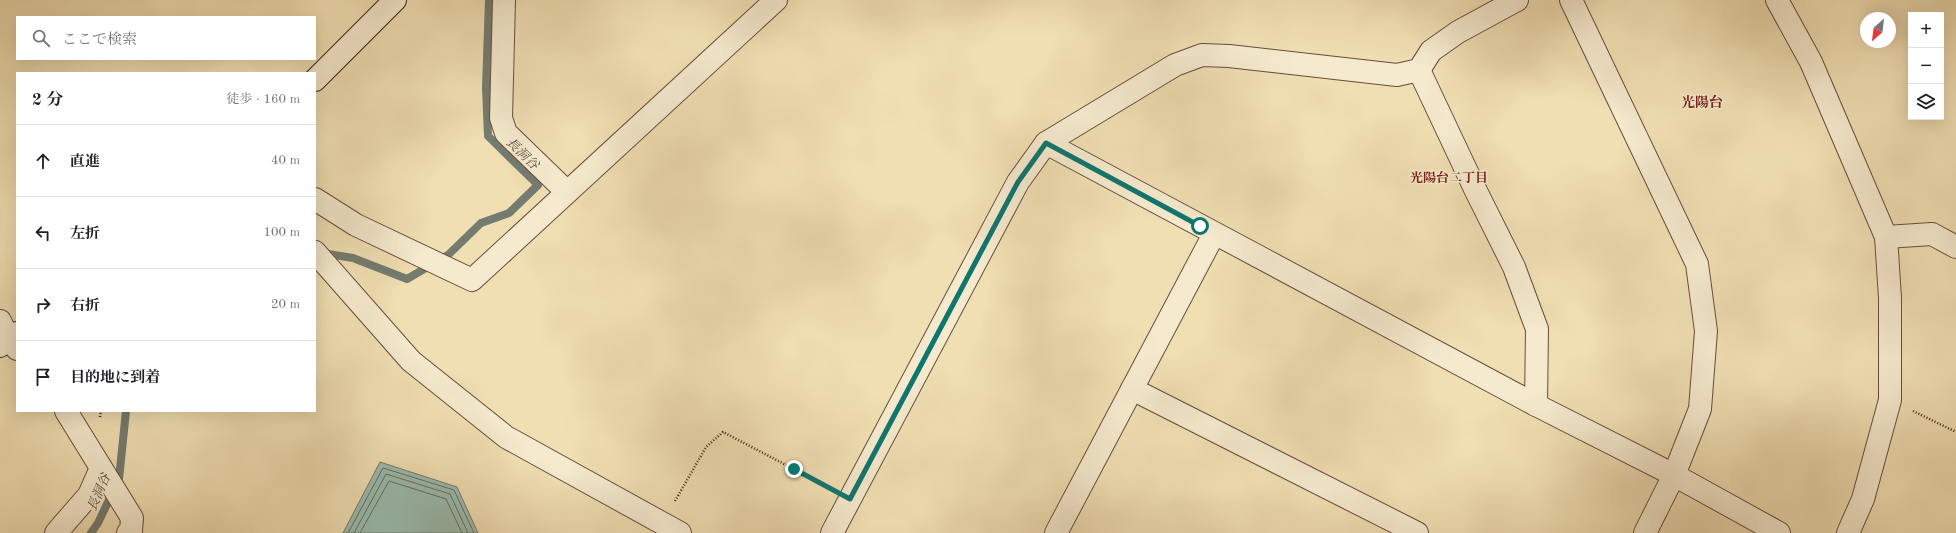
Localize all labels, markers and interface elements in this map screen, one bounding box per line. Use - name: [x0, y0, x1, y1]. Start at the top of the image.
- north arrow: [1860, 12, 1896, 48]
- map controls: [1908, 12, 1944, 120]
- button: +: [1908, 12, 1944, 48]
- search box: [16, 16, 316, 60]
- icon: search: [30, 27, 52, 49]
- text: ここで検索: [62, 33, 137, 48]
- button: −: [1908, 48, 1944, 84]
- button: layers: [1908, 84, 1944, 120]
- text: 2 分: [32, 92, 64, 109]
- text: 徒歩 · 160 m: [226, 93, 300, 106]
- district label: 光陽台: [1681, 94, 1723, 110]
- water label: 長洞谷: [503, 135, 542, 173]
- icon: ahead: [32, 150, 54, 172]
- text: 40 m: [271, 154, 300, 167]
- text: 直進: [70, 155, 100, 170]
- district label: 光陽台二丁目: [1410, 170, 1488, 185]
- route start: [1191, 217, 1209, 235]
- icon: left: [32, 222, 54, 244]
- text: 100 m: [263, 226, 300, 239]
- text: 左折: [70, 227, 100, 242]
- icon: right: [32, 294, 54, 316]
- text: 20 m: [271, 298, 300, 311]
- text: 右折: [70, 299, 100, 314]
- icon: arrive: [32, 366, 54, 388]
- text: 目的地に到着: [70, 371, 160, 386]
- route end: [785, 460, 803, 478]
- water label: 長洞谷: [85, 471, 113, 513]

